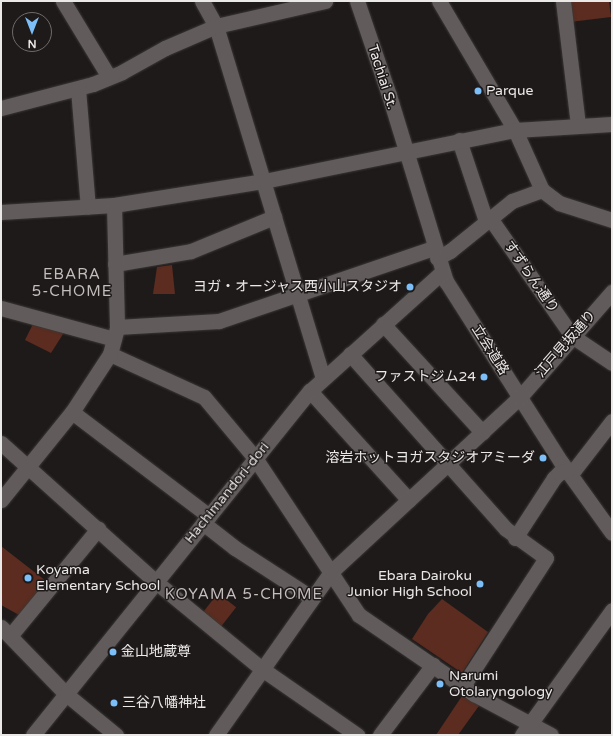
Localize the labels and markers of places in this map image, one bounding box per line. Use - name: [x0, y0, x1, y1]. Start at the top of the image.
- place label: Parque: [486, 83, 533, 99]
- marker: Parque: [473, 86, 483, 96]
- place label: ヨガ・オージャス西小山スタジオ: [192, 279, 402, 295]
- marker: ヨガ・オージャス西小山スタジオ: [405, 282, 415, 292]
- place label: ファストジム24: [374, 369, 476, 385]
- marker: ファストジム24: [479, 372, 489, 382]
- place label: 溶岩ホットヨガスタジオアミーダ: [325, 450, 535, 466]
- marker: 溶岩ホットヨガスタジオアミーダ: [538, 453, 548, 463]
- place label: Koyama Elementary School: [36, 562, 160, 594]
- place label: Ebara Dairoku Junior High School: [347, 568, 472, 600]
- marker: Koyama Elementary School: [23, 573, 33, 583]
- marker: Ebara Dairoku Junior High School: [475, 579, 485, 589]
- place label: 金山地蔵尊: [121, 644, 191, 660]
- marker: 金山地蔵尊: [108, 647, 118, 657]
- place label: Narumi Otolaryngology: [449, 668, 553, 700]
- marker: Narumi Otolaryngology: [434, 678, 446, 690]
- place label: 三谷八幡神社: [122, 695, 206, 711]
- marker: 三谷八幡神社: [109, 698, 119, 708]

